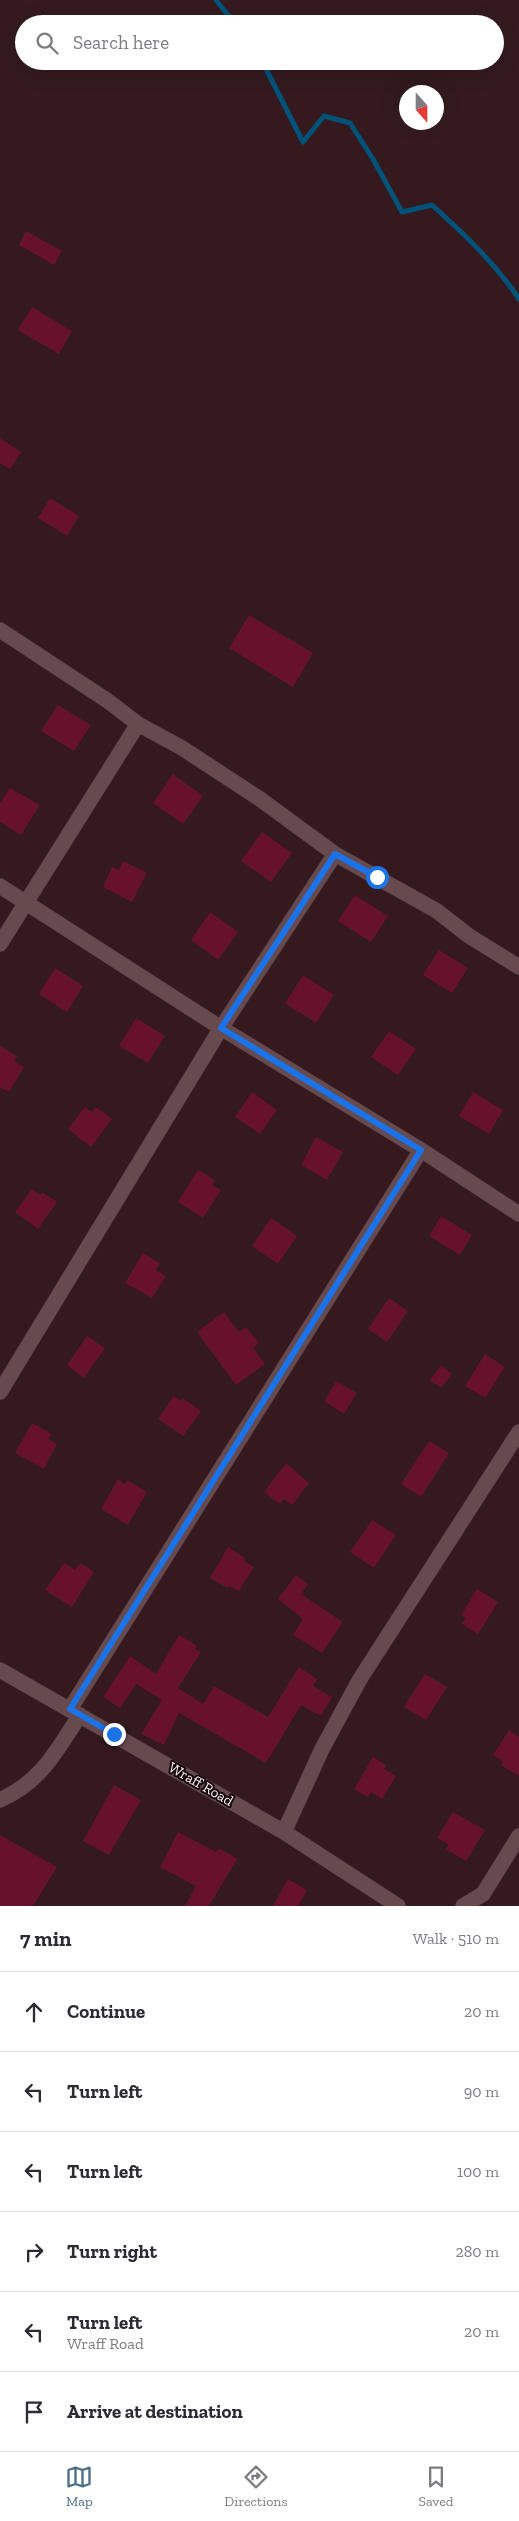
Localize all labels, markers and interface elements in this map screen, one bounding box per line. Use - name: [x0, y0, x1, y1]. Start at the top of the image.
- search box: [15, 15, 504, 70]
- icon: search: [33, 29, 61, 57]
- text: Search here: [73, 31, 169, 54]
- north arrow: [399, 85, 444, 130]
- route start: [366, 866, 389, 889]
- route end: [103, 1723, 126, 1746]
- street label: Wraff Road: [165, 1758, 237, 1810]
- text: 7 min: [20, 1926, 71, 1951]
- text: Walk · 510 m: [413, 1929, 499, 1948]
- icon: ahead: [20, 1998, 48, 2026]
- text: Continue: [67, 2000, 145, 2023]
- text: 20 m: [464, 2002, 499, 2021]
- icon: left: [20, 2078, 48, 2106]
- text: Turn left: [67, 2080, 142, 2103]
- text: 90 m: [464, 2082, 499, 2101]
- icon: left: [20, 2158, 48, 2186]
- text: Turn left: [67, 2160, 142, 2183]
- text: 100 m: [457, 2162, 499, 2181]
- icon: right: [20, 2238, 48, 2266]
- text: Turn right: [67, 2240, 157, 2263]
- text: 280 m: [455, 2242, 499, 2261]
- text: Turn left: [67, 2311, 142, 2334]
- icon: left: [20, 2318, 48, 2346]
- text: 20 m: [464, 2322, 499, 2341]
- text: Wraff Road: [67, 2334, 144, 2353]
- icon: arrive: [20, 2398, 48, 2426]
- text: Arrive at destination: [67, 2400, 243, 2423]
- tab: Map: [65, 2463, 93, 2510]
- tab: Directions: [224, 2463, 288, 2510]
- tab: Saved: [418, 2463, 454, 2510]

